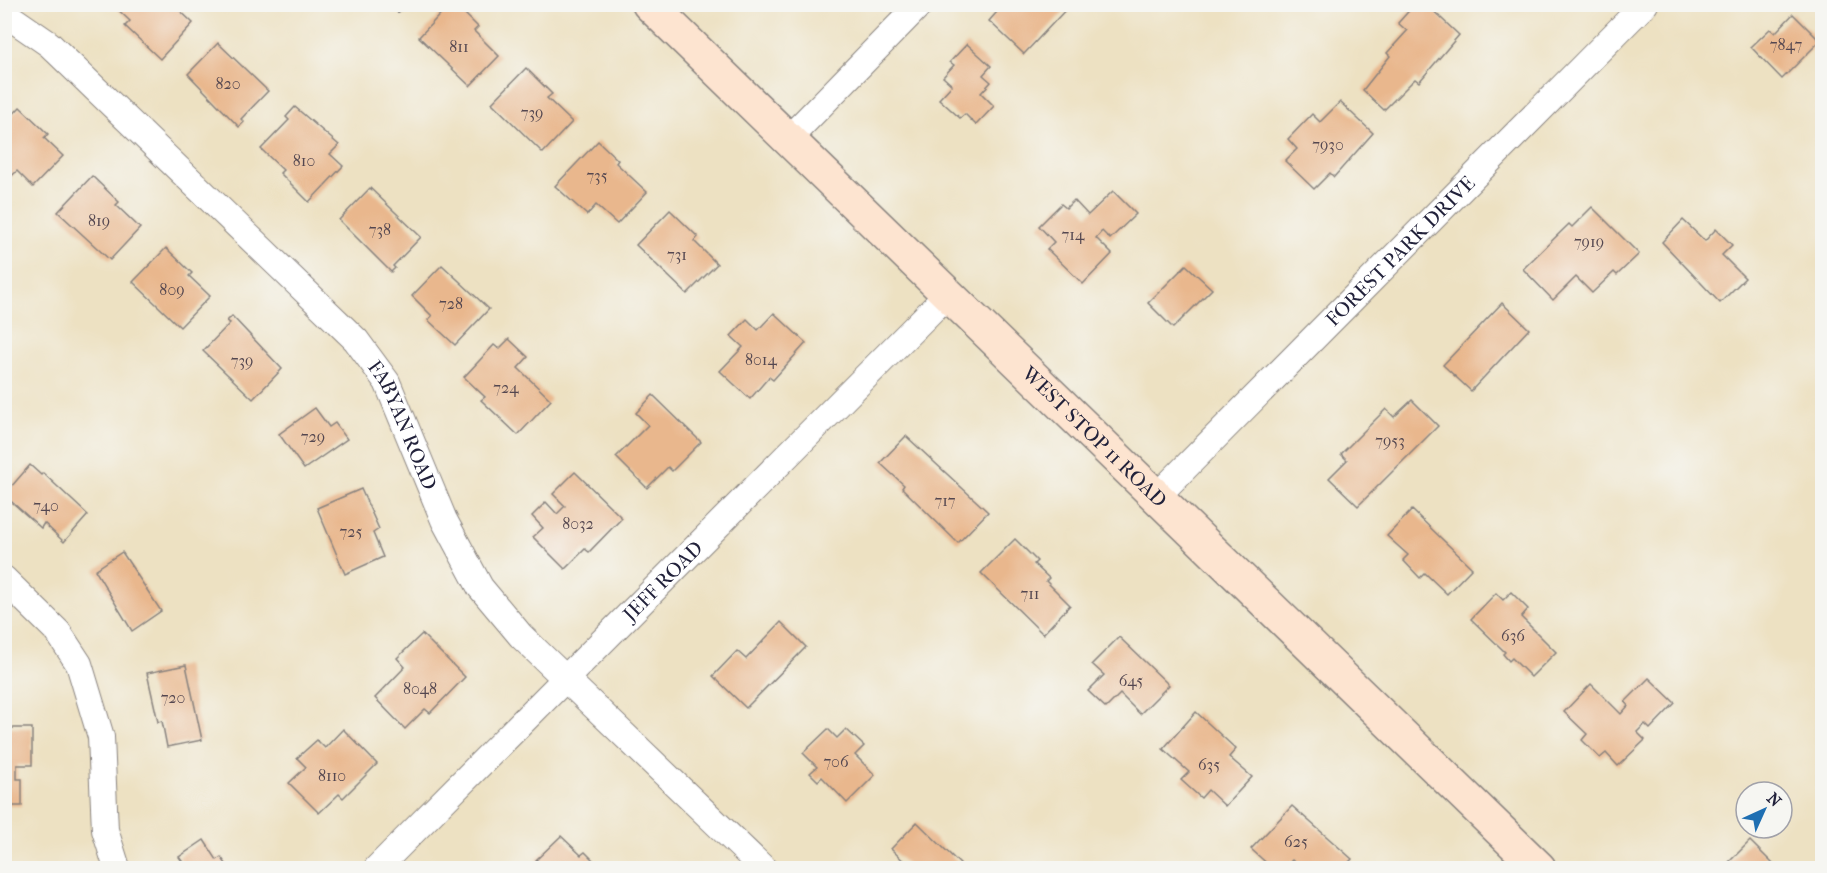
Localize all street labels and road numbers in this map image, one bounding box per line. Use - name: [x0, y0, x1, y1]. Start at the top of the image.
- street label: FOREST PARK DRIVE: [1321, 171, 1479, 331]
- street label: FABYAN ROAD: [363, 356, 442, 493]
- street label: WEST STOP 11 ROAD: [1017, 361, 1171, 512]
- street label: JEFF ROAD: [617, 536, 707, 627]

